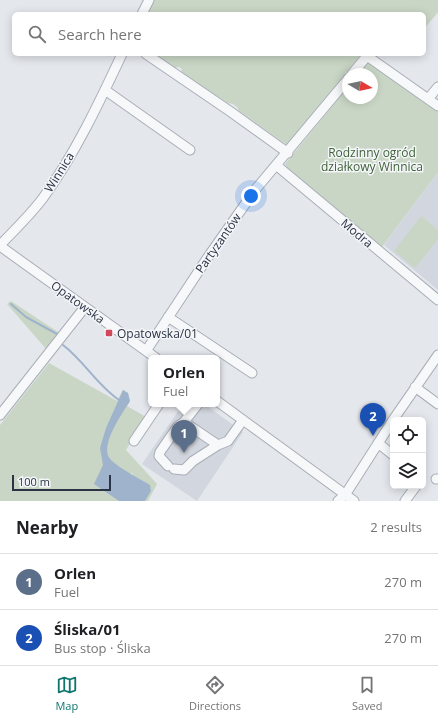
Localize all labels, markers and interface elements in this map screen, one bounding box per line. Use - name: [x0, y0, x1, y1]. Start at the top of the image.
- search box: [12, 12, 426, 56]
- icon: search: [26, 23, 48, 45]
- text: Search here: [58, 24, 142, 44]
- north arrow: [342, 68, 378, 104]
- park label: Rodzinny ogród działkowy Winnica: [321, 144, 423, 175]
- street label: Winnica: [40, 149, 78, 195]
- your location: [241, 186, 261, 206]
- street label: Partyzantów: [191, 209, 245, 276]
- street label: Modra: [337, 215, 377, 251]
- street label: Opatowska: [48, 277, 108, 327]
- place label: Opatowska/01: [117, 325, 198, 342]
- marker: Opatowska/01: [104, 328, 114, 338]
- popup: [148, 355, 220, 407]
- text: Orlen: [163, 362, 205, 382]
- text: Fuel: [163, 382, 188, 400]
- pin: 2: [360, 403, 386, 436]
- map controls: [390, 417, 426, 489]
- button: locate: [390, 417, 426, 453]
- pin: 1: [171, 420, 197, 453]
- button: layers: [390, 453, 426, 489]
- scale bar: [12, 473, 111, 492]
- text: 100 m: [18, 474, 50, 489]
- text: Nearby: [16, 516, 78, 539]
- text: 2 results: [370, 518, 422, 536]
- text: Orlen: [54, 563, 96, 583]
- text: 1: [25, 573, 33, 591]
- text: 270 m: [384, 573, 422, 591]
- text: Fuel: [54, 583, 79, 601]
- text: Śliska/01: [54, 619, 121, 639]
- text: 2: [25, 629, 33, 647]
- text: 270 m: [384, 629, 422, 647]
- text: Bus stop · Śliska: [54, 639, 151, 657]
- tab: Map: [55, 674, 78, 713]
- tab: Directions: [189, 674, 241, 713]
- tab: Saved: [352, 674, 383, 713]

